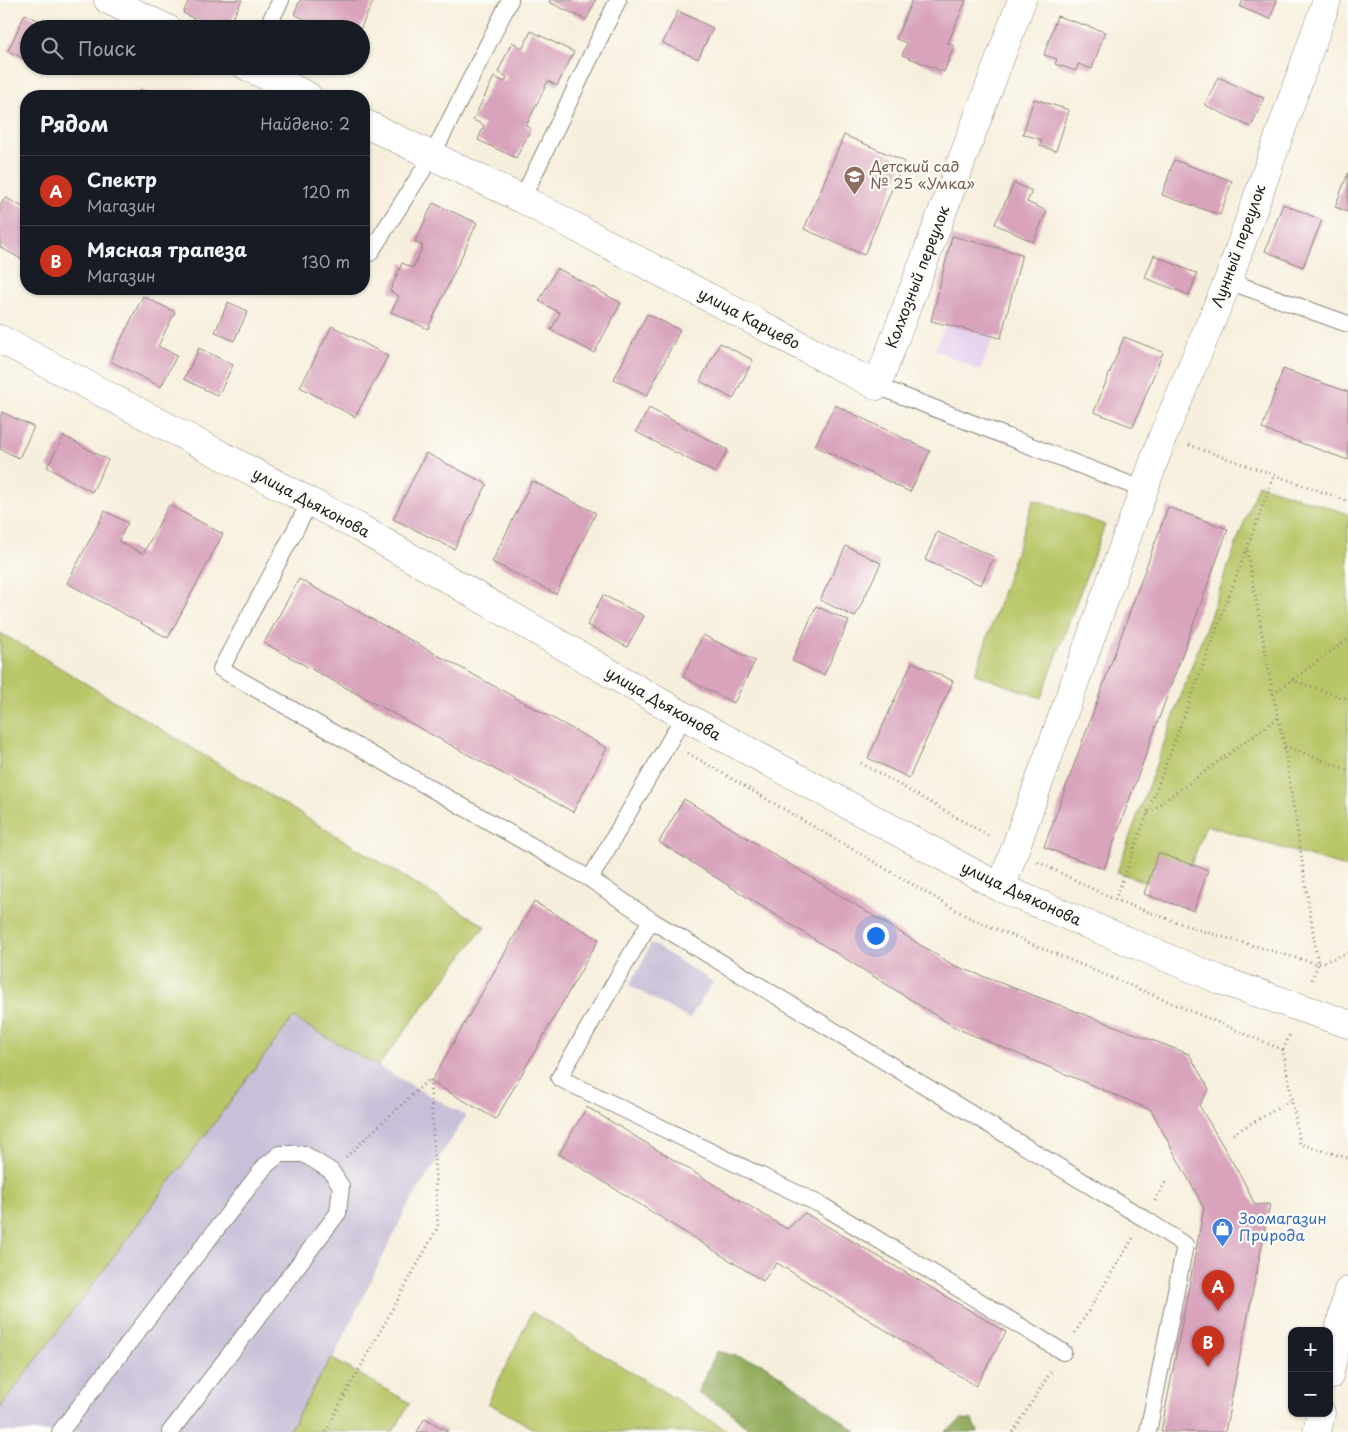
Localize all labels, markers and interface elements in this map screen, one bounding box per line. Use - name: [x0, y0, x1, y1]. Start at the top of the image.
- search box: [20, 20, 370, 75]
- icon: search: [38, 34, 66, 62]
- text: Поиск: [78, 34, 136, 62]
- text: Рядом: [40, 107, 108, 139]
- text: Найдено: 2: [260, 111, 350, 135]
- place label: Детский сад № 25 «Умка»: [869, 154, 975, 194]
- school or university icon: Детский сад № 25 «Умка»: [842, 164, 866, 195]
- text: Спектр: [87, 165, 157, 193]
- text: A: [50, 179, 62, 203]
- text: 120 m: [303, 179, 350, 203]
- street label: Лунный переулок: [1205, 181, 1271, 310]
- text: Магазин: [87, 193, 156, 217]
- street label: Колхозный переулок: [879, 202, 954, 351]
- text: Мясная трапеза: [87, 235, 247, 263]
- text: B: [51, 249, 61, 273]
- text: 130 m: [302, 249, 350, 273]
- text: Магазин: [87, 263, 156, 287]
- street label: улица Карцево: [695, 281, 805, 354]
- street label: улица Дьяконова: [249, 461, 375, 543]
- street label: улица Дьяконова: [602, 660, 726, 746]
- street label: улица Дьяконова: [958, 855, 1086, 931]
- your location: [863, 923, 889, 949]
- place label: Зоомагазин Природа: [1238, 1206, 1326, 1246]
- shop icon: Зоомагазин Природа: [1211, 1216, 1235, 1247]
- pin: A: [1202, 1270, 1234, 1311]
- pin: B: [1192, 1326, 1224, 1367]
- map controls: [1288, 1327, 1333, 1417]
- button: +: [1288, 1327, 1333, 1372]
- button: −: [1288, 1372, 1333, 1417]

